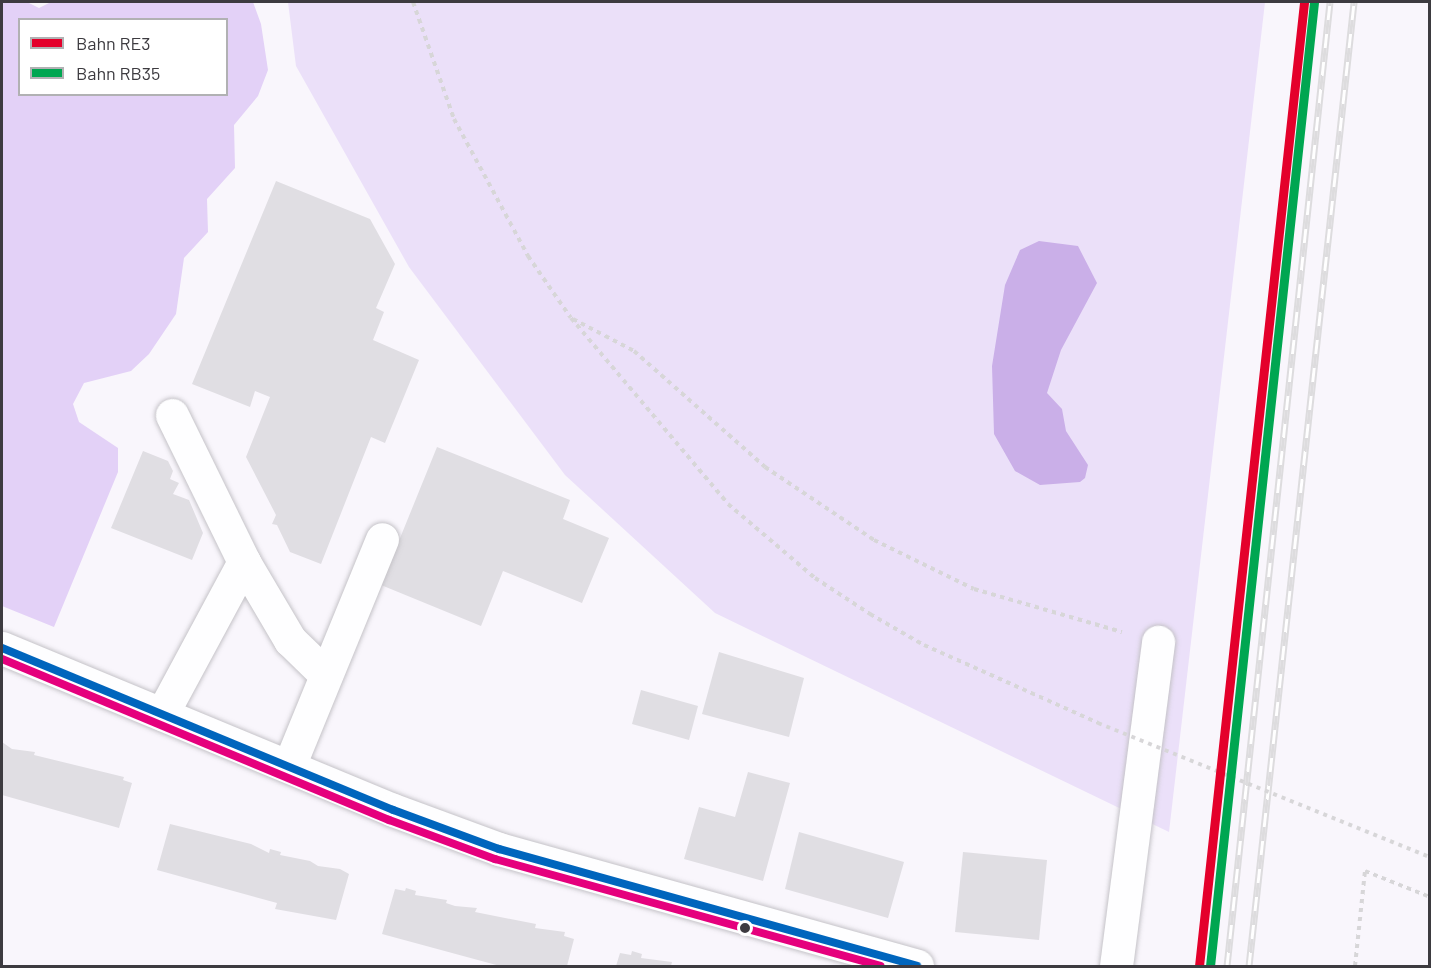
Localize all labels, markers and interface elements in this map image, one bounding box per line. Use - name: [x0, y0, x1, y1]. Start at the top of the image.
- legend: [18, 18, 228, 96]
- text: Bahn RE3: [76, 32, 151, 54]
- text: Bahn RB35: [76, 62, 160, 84]
- unlabelled marker: [739, 922, 751, 934]

